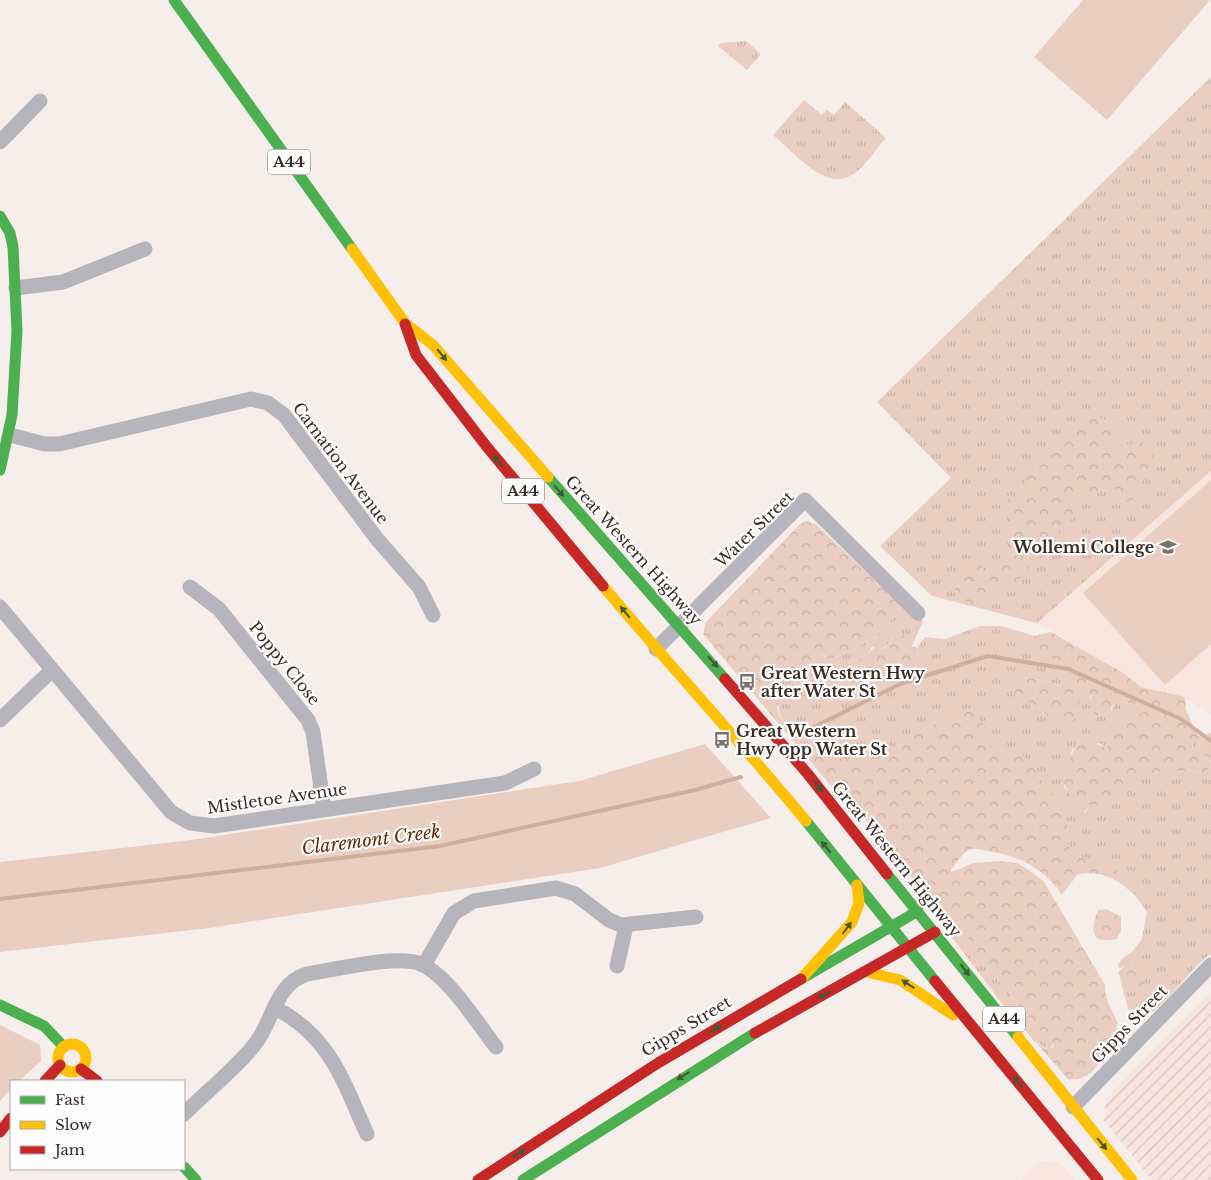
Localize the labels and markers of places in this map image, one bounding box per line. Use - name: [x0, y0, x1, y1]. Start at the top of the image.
- place label: Wollemi College: [1012, 537, 1154, 557]
- school or university icon: Wollemi College: [1158, 537, 1178, 557]
- place label: Great Western Hwy after Water St: [761, 663, 926, 701]
- bus stop icon: Great Western Hwy after Water St: [737, 672, 757, 692]
- place label: Great Western Hwy opp Water St: [736, 721, 888, 759]
- bus stop icon: Great Western Hwy opp Water St: [712, 730, 732, 750]

